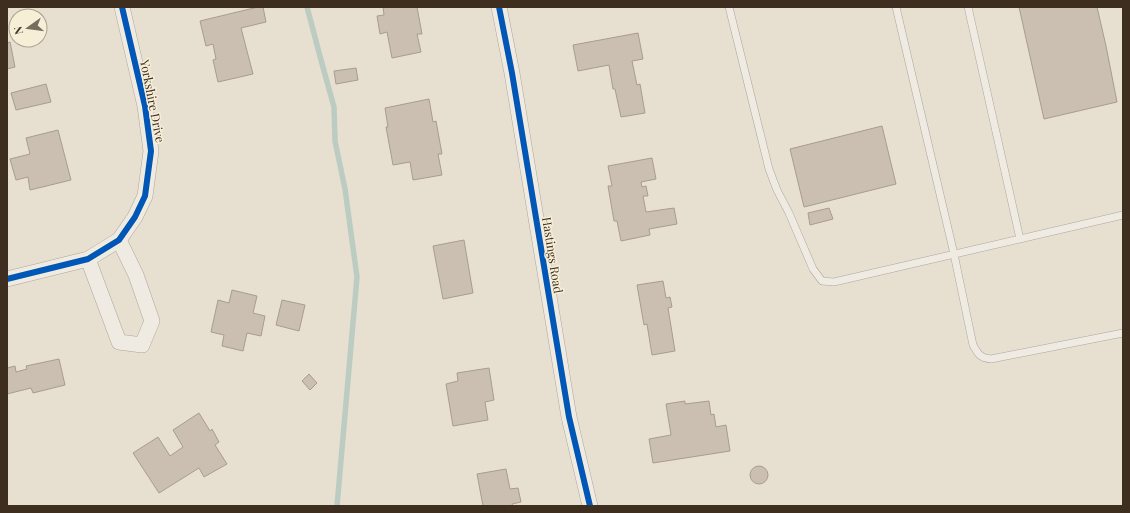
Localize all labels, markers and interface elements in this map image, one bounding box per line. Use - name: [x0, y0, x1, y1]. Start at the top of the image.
- north arrow: [8, 8, 48, 48]
- text: N: [10, 25, 26, 36]
- street label: Yorkshire Drive: [137, 57, 169, 144]
- street label: Hastings Road: [539, 216, 567, 294]

